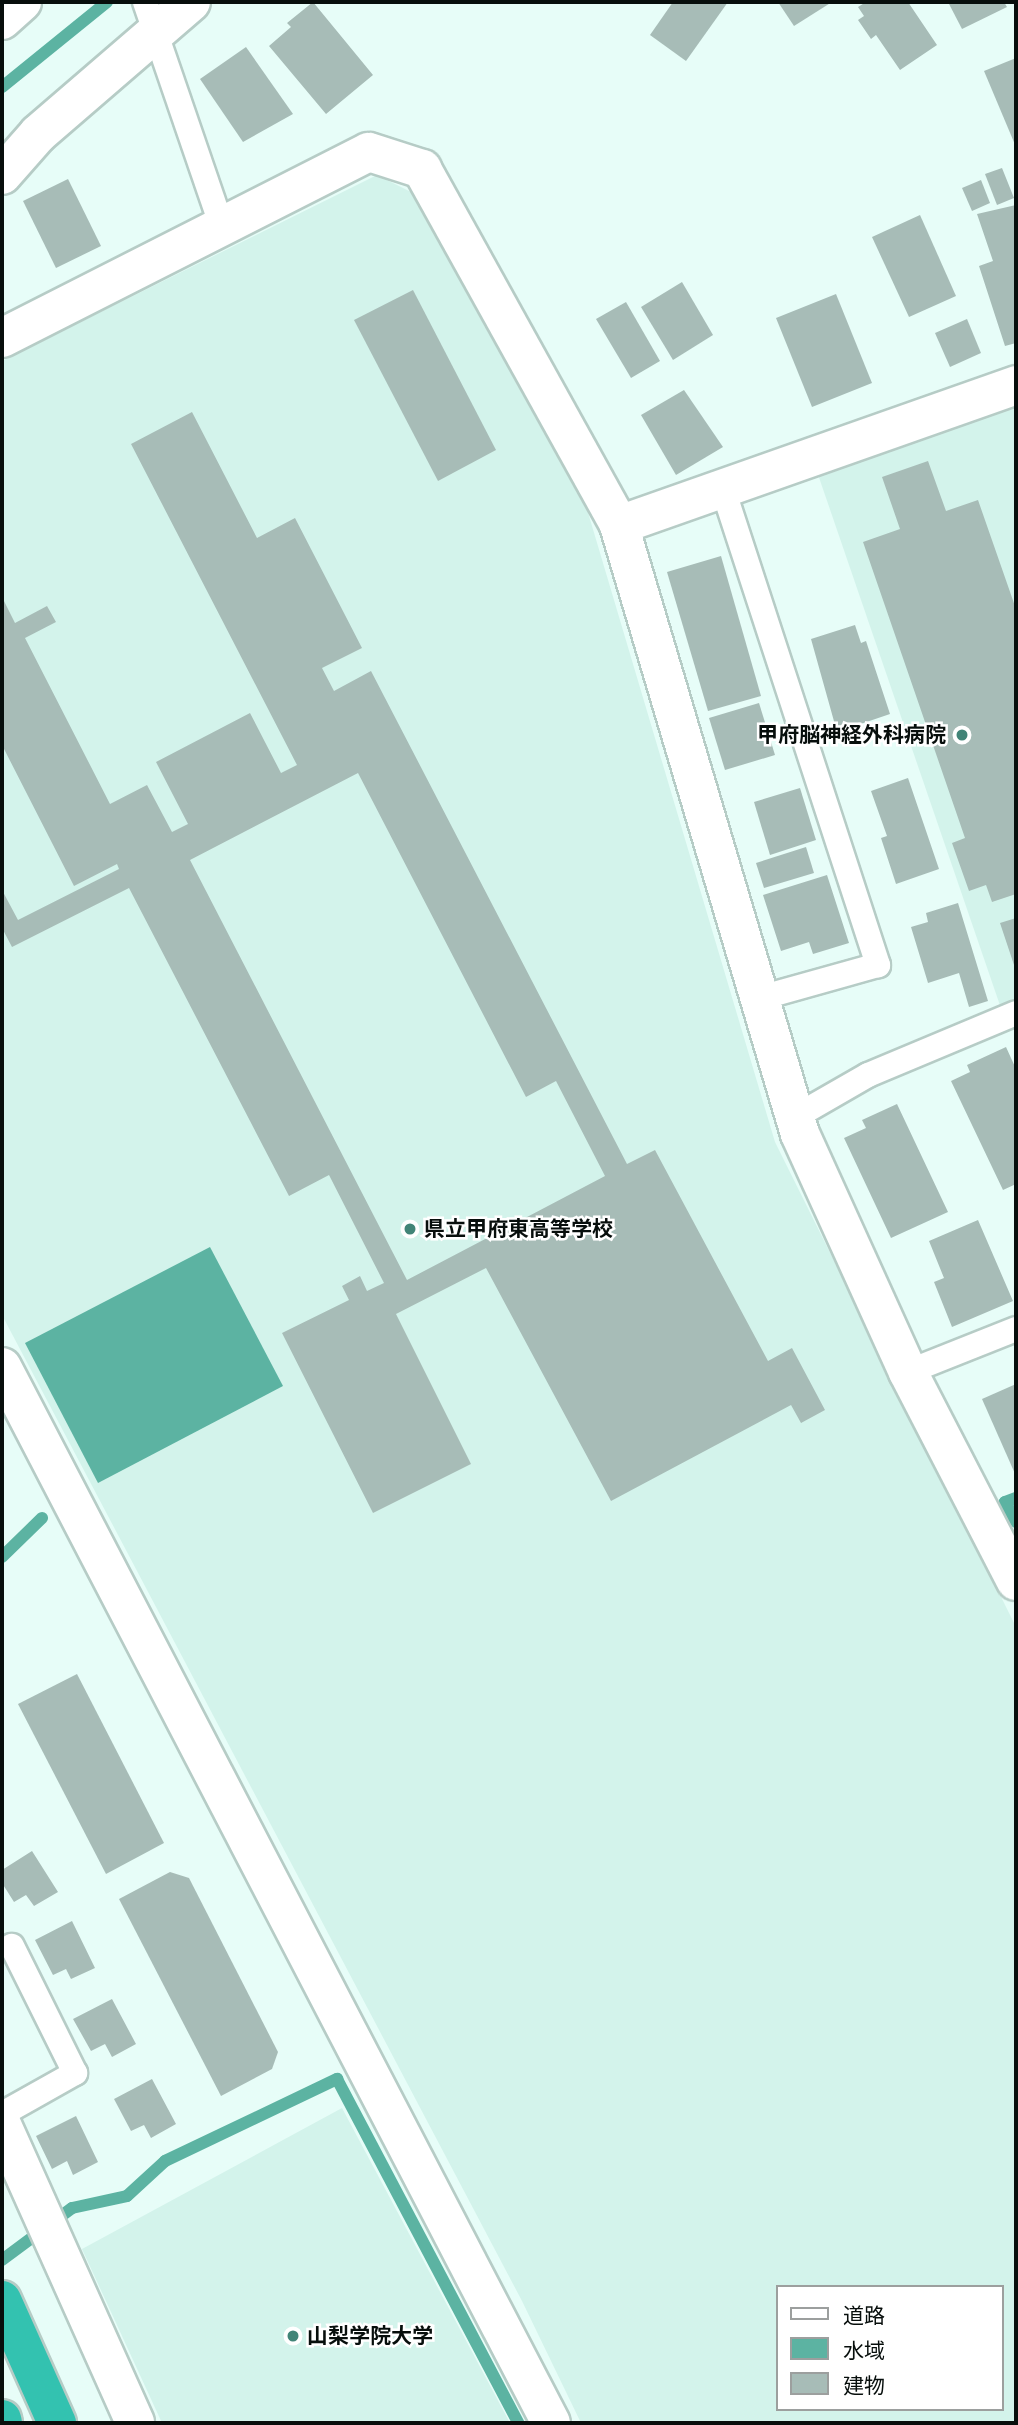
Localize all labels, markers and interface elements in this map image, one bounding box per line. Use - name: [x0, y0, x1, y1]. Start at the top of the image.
- place label: 甲府脳神経外科病院: [757, 722, 946, 748]
- marker: 甲府脳神経外科病院: [952, 725, 972, 745]
- place label: 県立甲府東高等学校: [424, 1216, 613, 1242]
- marker: 県立甲府東高等学校: [402, 1221, 418, 1237]
- legend: [776, 2285, 1004, 2411]
- text: 道路: [843, 2304, 885, 2328]
- place label: 山梨学院大学: [307, 2323, 433, 2349]
- marker: 山梨学院大学: [285, 2328, 301, 2344]
- text: 水域: [843, 2339, 885, 2363]
- text: 建物: [843, 2374, 885, 2398]

